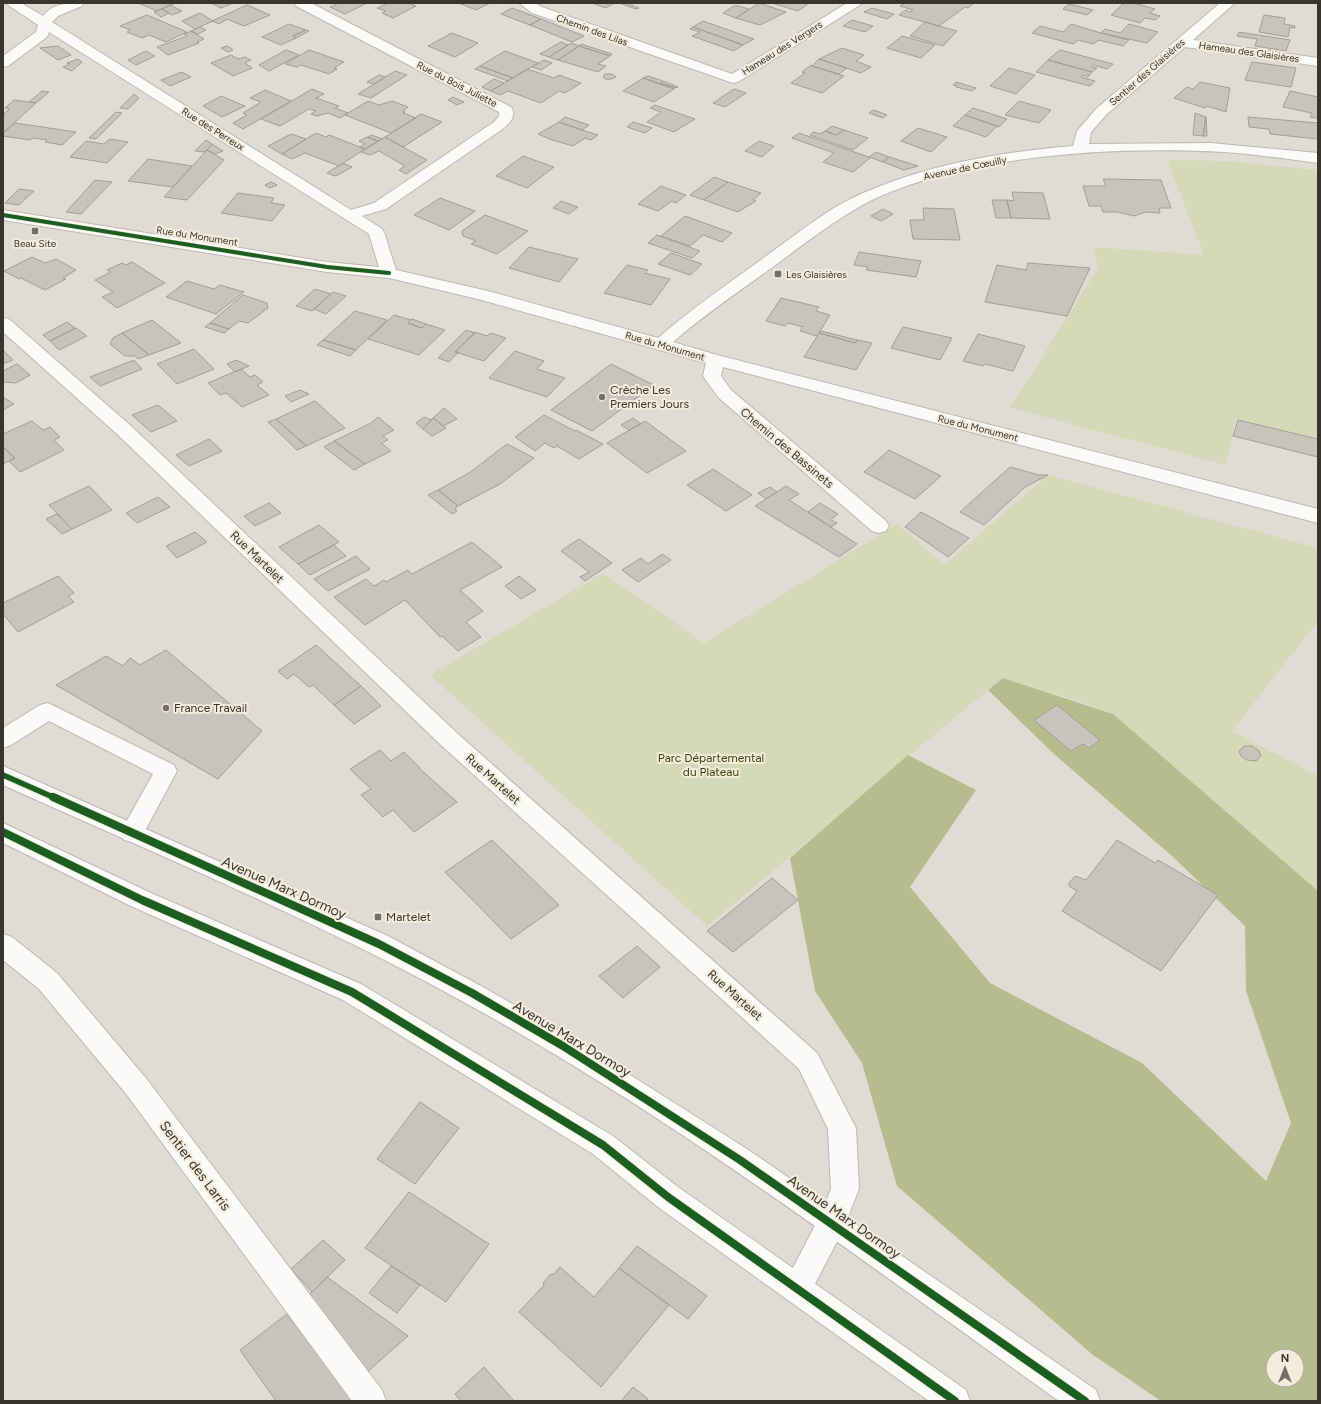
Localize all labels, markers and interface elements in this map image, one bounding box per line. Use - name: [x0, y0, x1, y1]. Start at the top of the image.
- street label: Chemin des Lilas: [555, 11, 630, 49]
- street label: Hameau des Vergers: [739, 18, 825, 78]
- street label: Sentier des Glaisières: [1106, 35, 1188, 108]
- street label: Hameau des Glaisières: [1198, 39, 1300, 66]
- street label: Rue du Bois Juliette: [415, 58, 500, 110]
- street label: Rue des Perreux: [179, 104, 247, 154]
- street label: Avenue de Cœuilly: [922, 153, 1008, 183]
- street label: Rue du Monument: [155, 223, 239, 249]
- marker: Beau Site: [30, 226, 40, 236]
- place label: Beau Site: [14, 237, 57, 250]
- place label: Les Glaisières: [786, 268, 847, 281]
- marker: Les Glaisières: [773, 269, 783, 279]
- street label: Rue du Monument: [624, 328, 707, 364]
- place label: Crèche Les Premiers Jours: [610, 383, 690, 411]
- marker: Crèche Les Premiers Jours: [597, 392, 607, 402]
- street label: Chemin des Bassinets: [737, 405, 837, 491]
- street label: Rue du Monument: [936, 412, 1020, 444]
- street label: Rue Martelet: [227, 528, 287, 586]
- place label: France Travail: [174, 701, 247, 715]
- marker: France Travail: [161, 703, 171, 713]
- street label: Rue Martelet: [463, 751, 524, 808]
- park label: Parc Départemental du Plateau: [658, 751, 764, 779]
- street label: Avenue Marx Dormoy: [219, 853, 349, 923]
- place label: Martelet: [386, 910, 432, 924]
- marker: Martelet: [373, 912, 383, 922]
- street label: Rue Martelet: [705, 967, 766, 1024]
- street label: Avenue Marx Dormoy: [510, 997, 634, 1081]
- street label: Sentier des Larris: [156, 1118, 234, 1214]
- street label: Avenue Marx Dormoy: [784, 1172, 904, 1263]
- north arrow: [1265, 1348, 1305, 1388]
- text: N: [1281, 1352, 1289, 1365]

